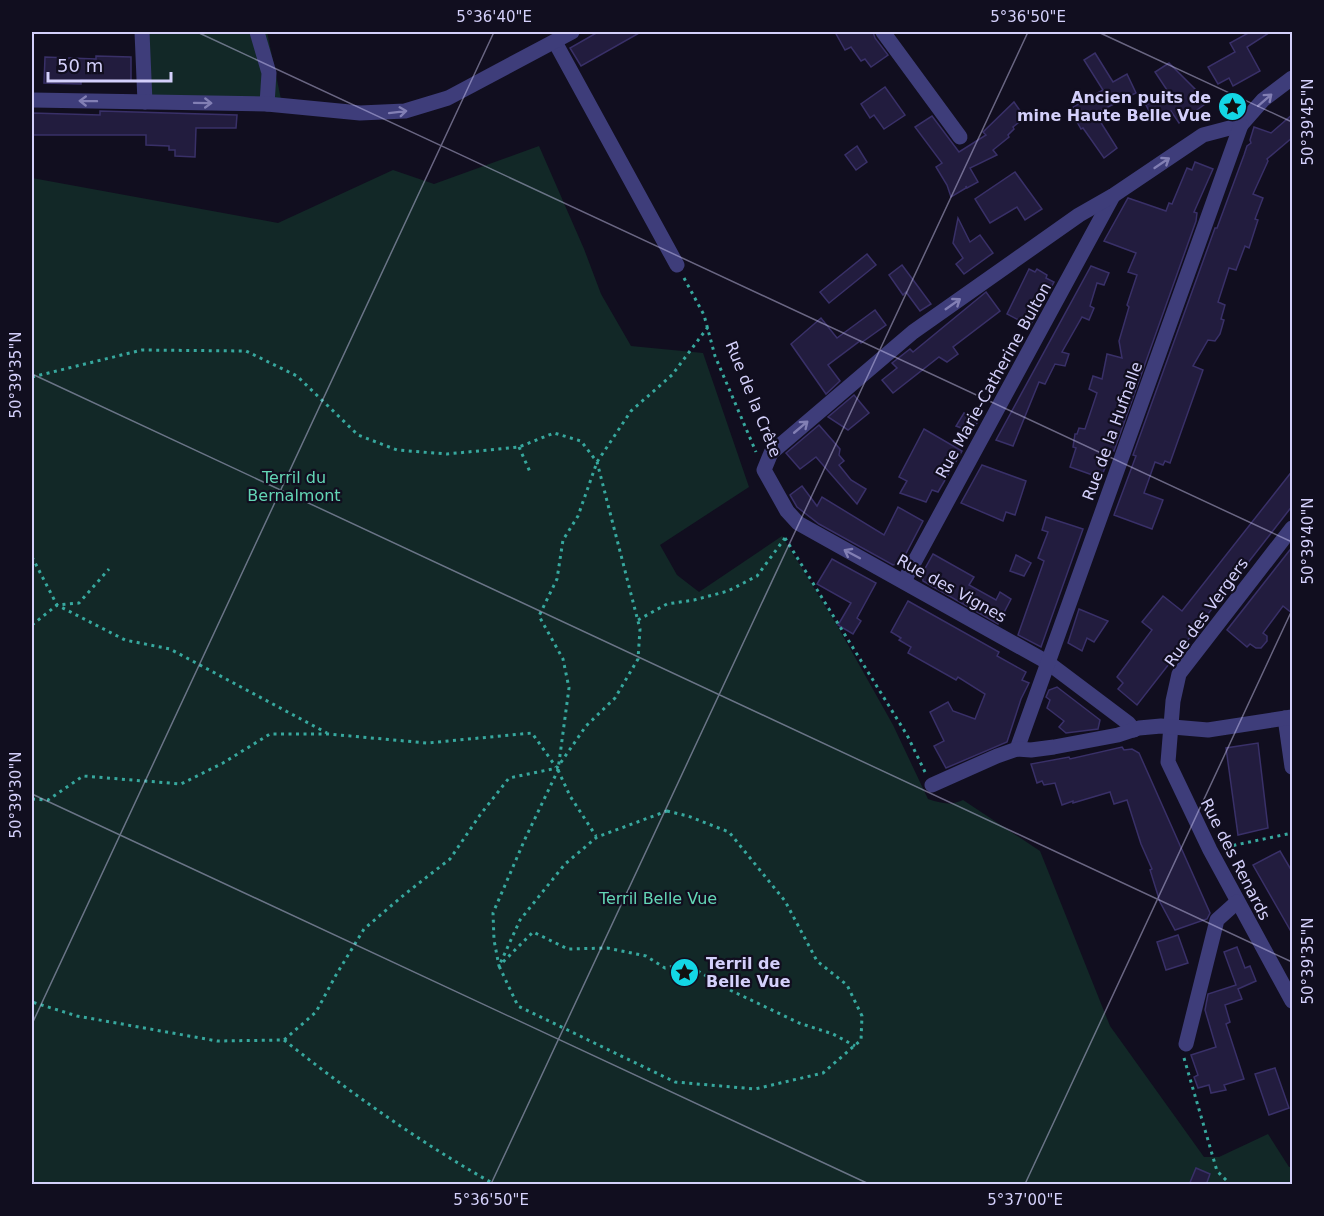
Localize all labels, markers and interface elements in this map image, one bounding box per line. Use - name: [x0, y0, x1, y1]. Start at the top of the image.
- text: 5°36'40"E: [456, 8, 532, 26]
- text: 5°36'50"E: [990, 8, 1066, 26]
- scale bar: [48, 45, 171, 83]
- text: 50 m: [57, 55, 103, 76]
- text: 50°39'45"N: [1299, 78, 1317, 166]
- place label: Ancien puits de mine Haute Belle Vue: [1017, 88, 1211, 125]
- place icon: Ancien puits de mine Haute Belle Vue: [1216, 90, 1248, 122]
- one-way arrow: [1257, 93, 1273, 106]
- one-way arrow: [79, 95, 99, 107]
- one-way arrow: [193, 97, 213, 109]
- one-way arrow: [388, 106, 407, 117]
- one-way arrow: [1153, 157, 1170, 169]
- street label: Rue Marie-Catherine Bulton: [932, 279, 1055, 481]
- one-way arrow: [944, 298, 960, 310]
- text: 50°39'35"N: [7, 331, 25, 419]
- street label: Rue de la Crête: [722, 338, 785, 460]
- street label: Rue de la Hufnalle: [1079, 359, 1146, 503]
- one-way arrow: [793, 420, 808, 434]
- park label: Terril du Bernalmont: [247, 468, 341, 505]
- text: 50°39'40"N: [1299, 497, 1317, 585]
- one-way arrow: [843, 547, 861, 559]
- street label: Rue des Vignes: [894, 550, 1010, 626]
- street label: Rue des Vergers: [1161, 554, 1252, 670]
- text: 50°39'30"N: [7, 751, 25, 839]
- street label: Rue des Renards: [1197, 795, 1274, 923]
- park label: Terril Belle Vue: [598, 889, 717, 908]
- text: 50°39'35"N: [1299, 917, 1317, 1005]
- place label: Terril de Belle Vue: [706, 954, 791, 991]
- place icon: Terril de Belle Vue: [669, 956, 701, 988]
- text: 5°36'50"E: [453, 1191, 529, 1209]
- text: 5°37'00"E: [987, 1191, 1063, 1209]

